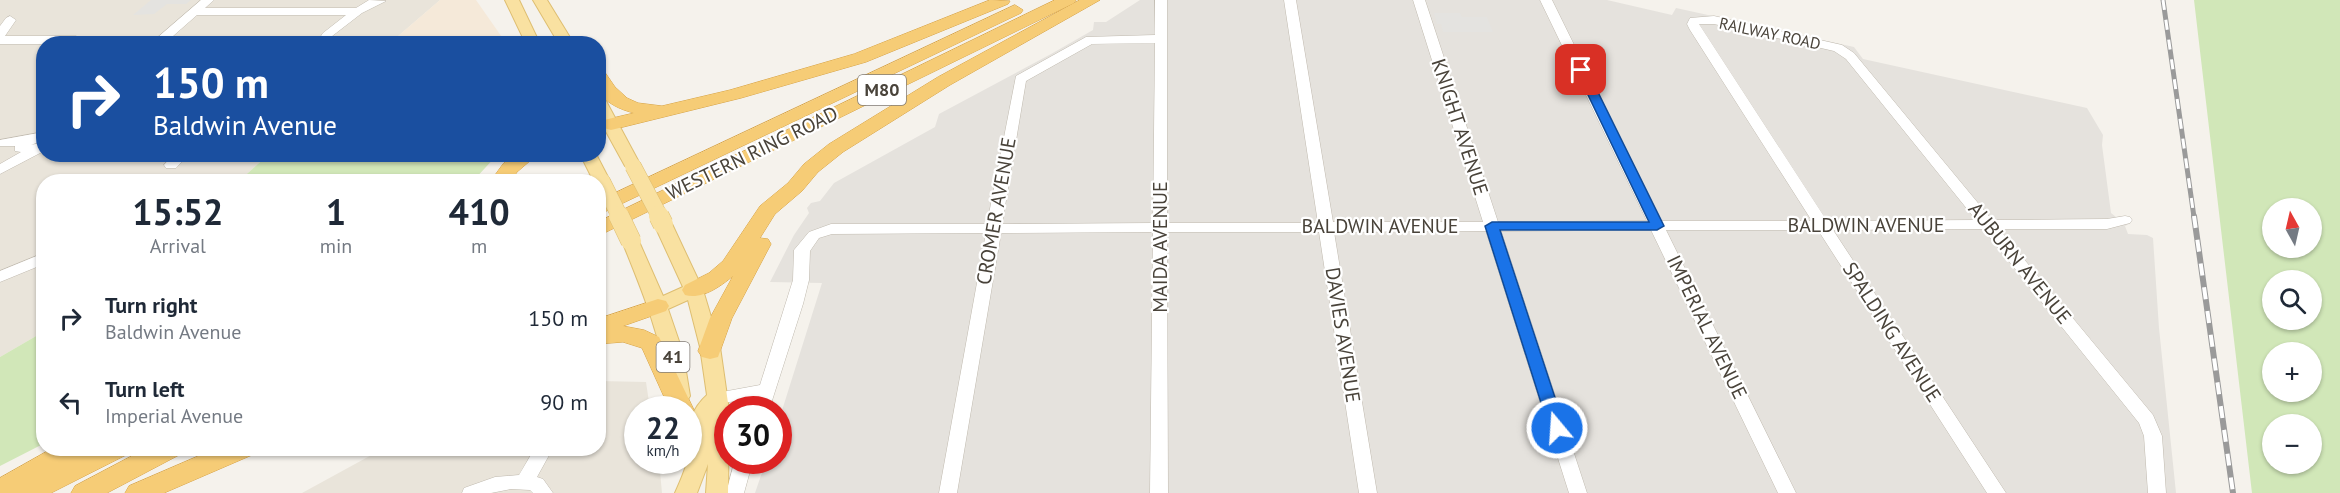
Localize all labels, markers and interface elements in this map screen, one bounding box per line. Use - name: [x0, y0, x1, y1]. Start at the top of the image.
- street label: RAILWAY ROAD: [1717, 12, 1823, 54]
- pin: [1555, 44, 1606, 95]
- icon: arrive: [1564, 53, 1597, 86]
- text: 150 m: [153, 55, 269, 110]
- street label: KNIGHT AVENUE: [1426, 55, 1494, 199]
- icon: right: [54, 60, 132, 138]
- road number: M80: [858, 75, 906, 105]
- street label: WESTERN RING ROAD: [662, 100, 842, 206]
- text: Baldwin Avenue: [153, 108, 337, 142]
- street label: CROMER AVENUE: [970, 135, 1022, 287]
- street label: MAIDA AVENUE: [1147, 181, 1173, 313]
- text: 15:52: [132, 188, 224, 235]
- text: 1: [326, 188, 346, 235]
- text: 410: [449, 188, 510, 235]
- street label: AUBURN AVENUE: [1963, 197, 2077, 329]
- north arrow: [2262, 198, 2322, 258]
- map controls: [2262, 198, 2322, 474]
- street label: BALDWIN AVENUE: [1787, 212, 1945, 238]
- street label: BALDWIN AVENUE: [1301, 213, 1459, 239]
- text: Arrival: [150, 233, 206, 259]
- text: min: [320, 233, 352, 259]
- text: m: [471, 233, 487, 259]
- street label: IMPERIAL AVENUE: [1661, 251, 1753, 403]
- street label: SPALDING AVENUE: [1837, 257, 1947, 407]
- street label: DAVIES AVENUE: [1319, 265, 1367, 405]
- button: search: [2262, 270, 2322, 330]
- text: Turn right: [105, 291, 197, 319]
- icon: right: [54, 302, 87, 335]
- text: 150 m: [528, 304, 588, 332]
- text: Baldwin Avenue: [105, 319, 241, 345]
- road number: 41: [656, 342, 690, 372]
- button: +: [2262, 342, 2322, 402]
- text: Turn left: [105, 375, 185, 403]
- icon: left: [54, 386, 87, 419]
- text: 90 m: [540, 388, 588, 416]
- speed limit sign: 30: [714, 396, 792, 474]
- position arrow: [1525, 396, 1589, 460]
- text: Imperial Avenue: [105, 403, 243, 429]
- text: 22: [646, 408, 680, 447]
- button: −: [2262, 414, 2322, 474]
- text: km/h: [647, 441, 679, 460]

